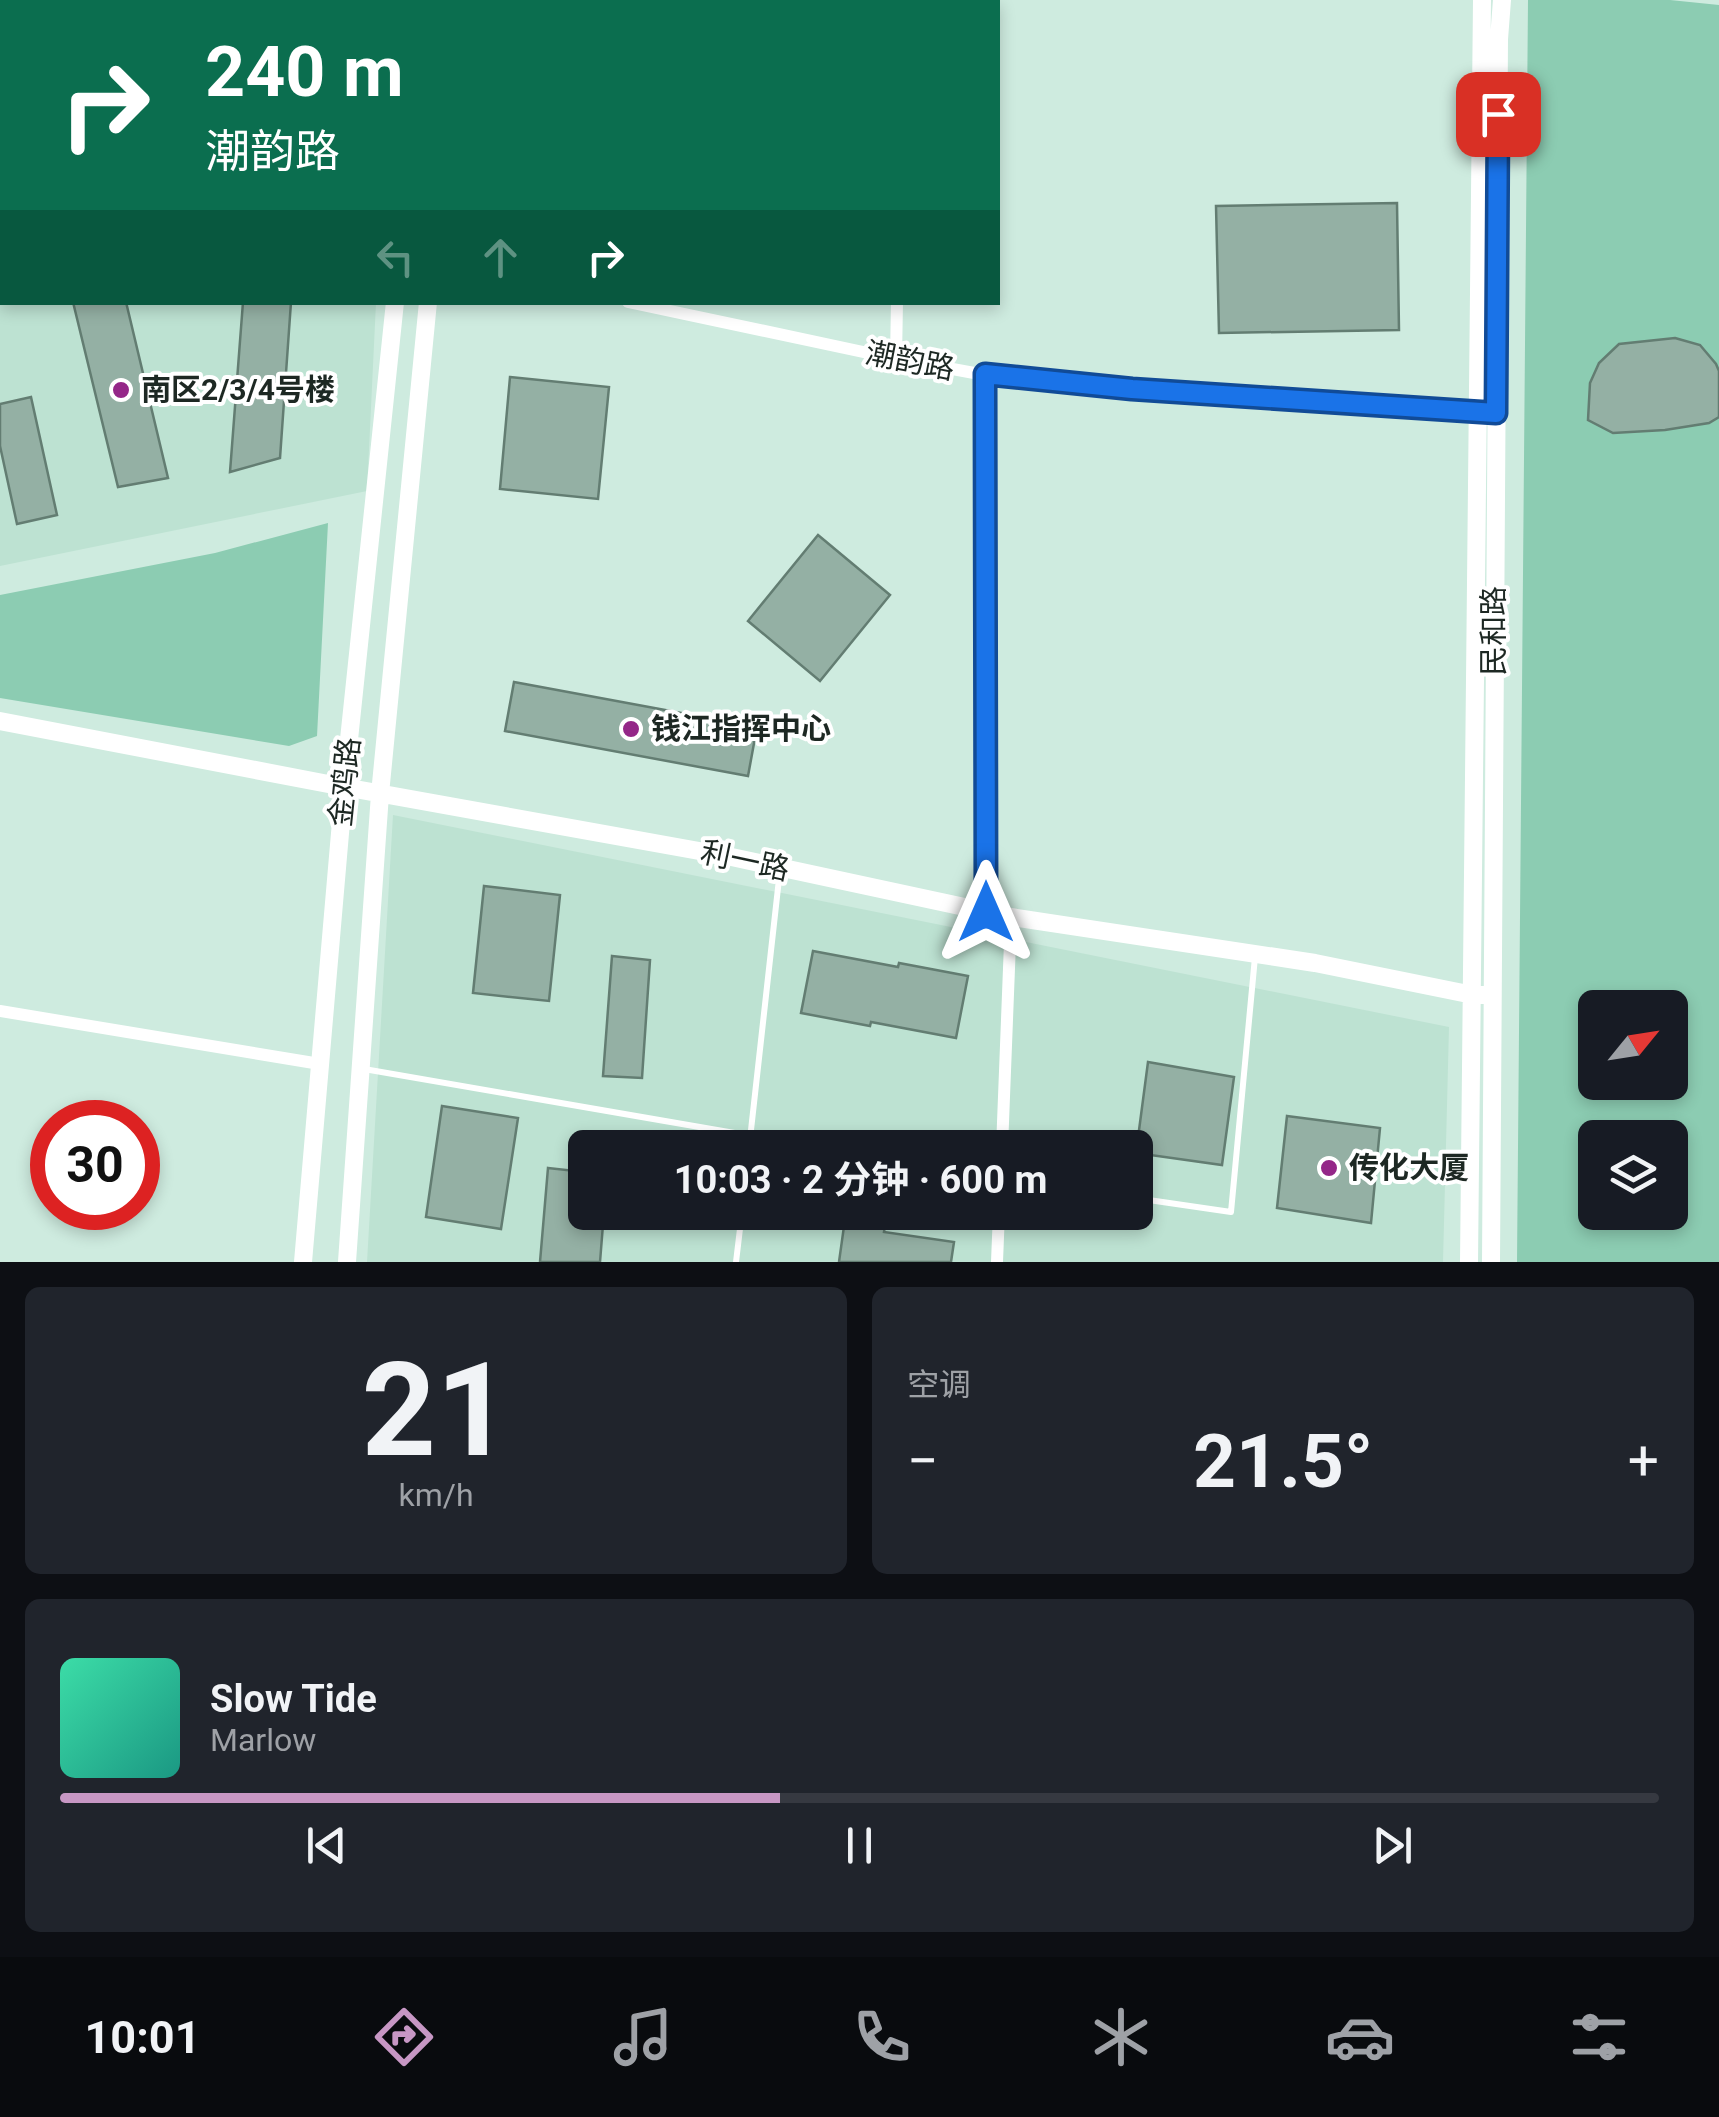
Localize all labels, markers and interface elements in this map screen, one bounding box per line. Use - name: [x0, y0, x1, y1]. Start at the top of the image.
- text: 240 m: [205, 31, 404, 113]
- icon: right: [40, 40, 170, 170]
- pin: [1456, 72, 1541, 157]
- icon: arrive: [1471, 87, 1526, 142]
- text: 潮韵路: [205, 125, 340, 178]
- icon: left: [368, 230, 423, 285]
- icon: ahead: [473, 230, 528, 285]
- icon: right: [578, 230, 633, 285]
- street label: 潮韵路: [863, 335, 958, 386]
- place label: 南区2/3/4号楼: [141, 372, 335, 407]
- marker: 南区2/3/4号楼: [110, 379, 132, 401]
- street label: 民和路: [1476, 586, 1511, 676]
- place label: 钱江指挥中心: [651, 711, 831, 746]
- marker: 钱江指挥中心: [620, 718, 642, 740]
- street label: 金鸡路: [322, 735, 367, 829]
- street label: 利一路: [697, 834, 793, 887]
- position arrow: [934, 860, 1038, 964]
- north arrow: [1578, 990, 1688, 1100]
- map controls: [1578, 990, 1688, 1230]
- speed limit sign: 30: [30, 1100, 160, 1230]
- button: layers: [1578, 1120, 1688, 1230]
- place label: 传化大厦: [1349, 1150, 1469, 1185]
- marker: 传化大厦: [1318, 1157, 1340, 1179]
- text: 10:03 · 2 分钟 · 600 m: [674, 1158, 1047, 1202]
- text: 21: [361, 1334, 511, 1487]
- text: 空调: [907, 1366, 971, 1404]
- text: 21.5°: [1193, 1417, 1373, 1505]
- text: −: [907, 1429, 938, 1493]
- text: +: [1628, 1429, 1659, 1493]
- text: km/h: [398, 1476, 474, 1514]
- text: Slow Tide: [210, 1677, 377, 1721]
- text: Marlow: [210, 1721, 316, 1759]
- icon: previous: [299, 1818, 354, 1873]
- icon: pause: [832, 1818, 887, 1873]
- icon: next: [1365, 1818, 1420, 1873]
- icon: directions: [369, 2002, 439, 2072]
- icon: music: [608, 2002, 678, 2072]
- icon: phone: [847, 2002, 917, 2072]
- icon: climate: [1086, 2002, 1156, 2072]
- icon: car: [1325, 2002, 1395, 2072]
- icon: filters: [1564, 2002, 1634, 2072]
- text: 10:01: [85, 2011, 200, 2064]

